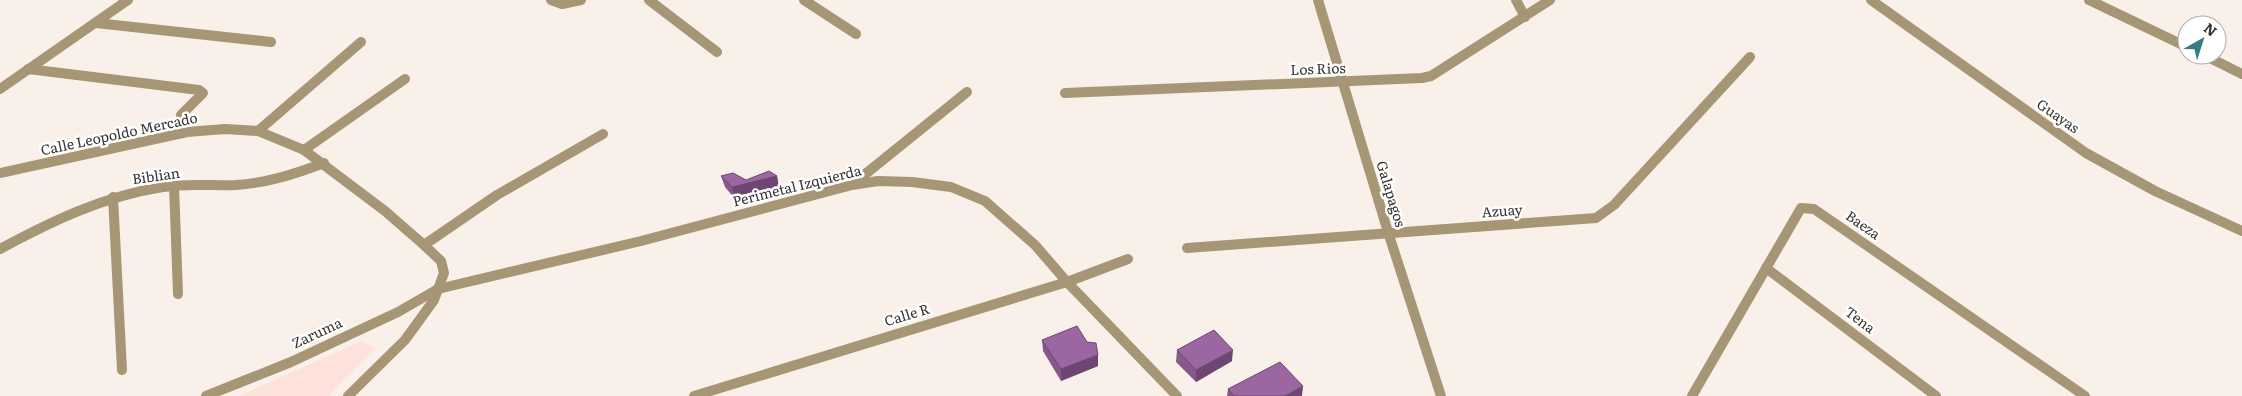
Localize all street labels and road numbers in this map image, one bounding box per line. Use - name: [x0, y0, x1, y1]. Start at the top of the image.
- street label: Los Rios: [1290, 57, 1346, 79]
- street label: Guayas: [2033, 93, 2084, 137]
- street label: Calle Leopoldo Mercado: [39, 107, 199, 159]
- street label: Galapagos: [1372, 158, 1411, 229]
- street label: Perimetal Izquierda: [730, 159, 864, 211]
- street label: Biblian: [131, 162, 181, 188]
- street label: Azuay: [1481, 199, 1524, 221]
- street label: Baeza: [1842, 205, 1885, 244]
- street label: Calle R: [881, 298, 932, 330]
- street label: Tena: [1841, 301, 1880, 337]
- street label: Zaruma: [288, 312, 345, 352]

